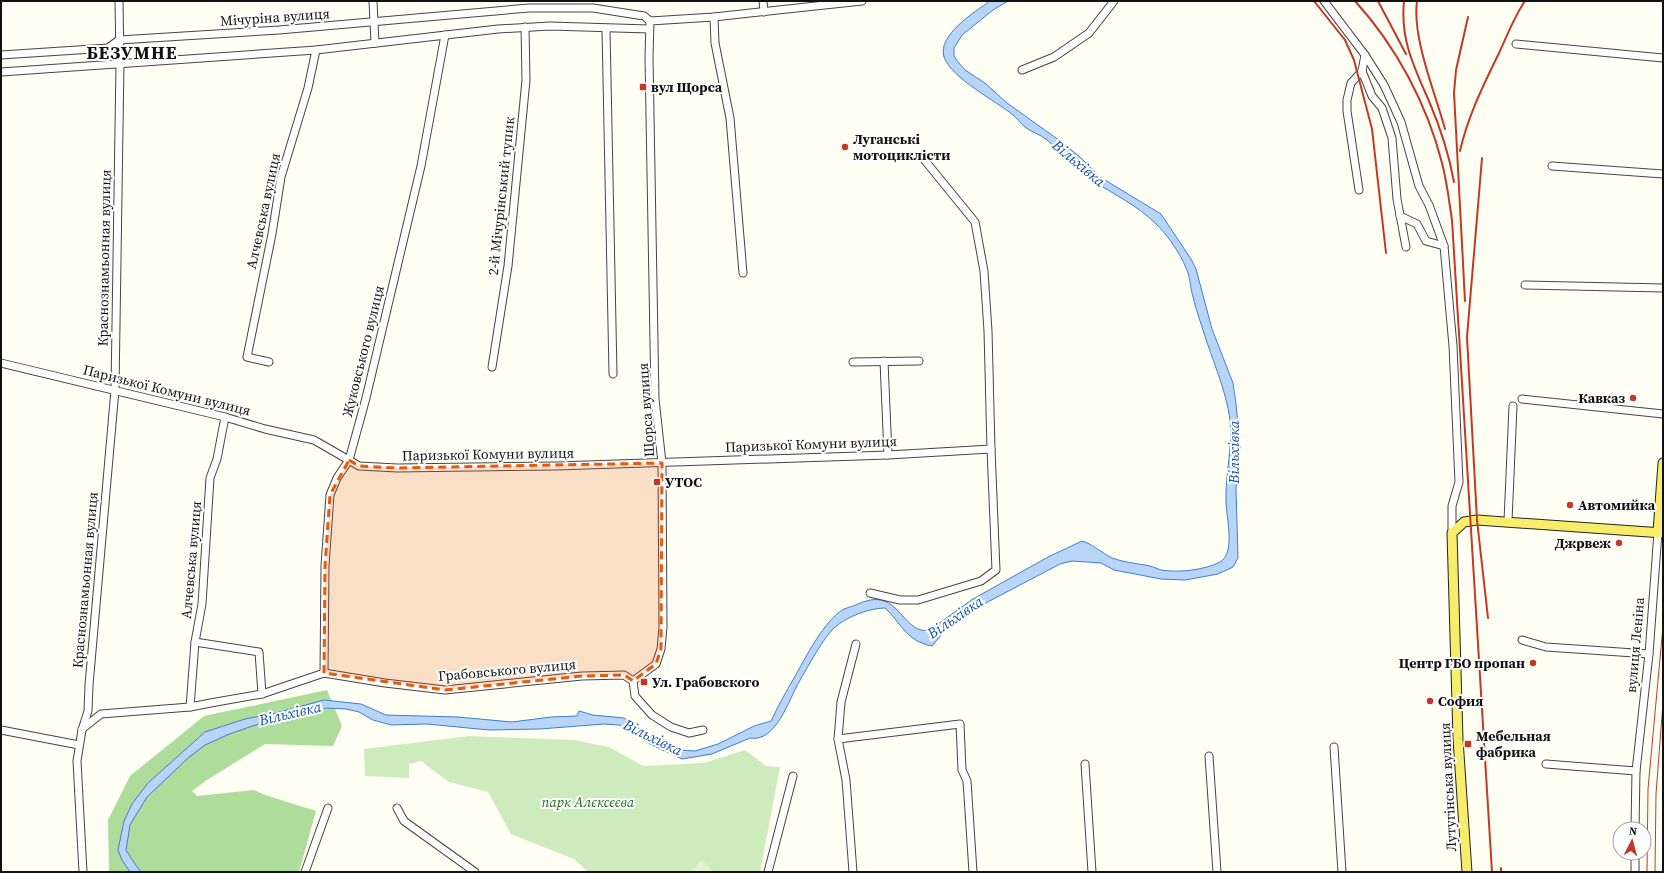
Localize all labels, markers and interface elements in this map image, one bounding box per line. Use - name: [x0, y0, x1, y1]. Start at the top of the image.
- street label: Мічуріна вулиця: [220, 3, 330, 31]
- district label: БЕЗУМНЕ: [87, 40, 177, 65]
- place label: вул Щорса: [651, 77, 723, 97]
- marker: вул Щорса: [638, 82, 648, 92]
- street label: 2-й Мічурінський тупик: [483, 116, 519, 276]
- place label: Луганські мотоциклісти: [853, 129, 950, 165]
- water label: Вільхівка: [1047, 134, 1110, 191]
- marker: Луганські мотоциклісти: [840, 142, 850, 152]
- street label: Алчевська вулиця: [241, 151, 285, 271]
- street label: Краснознамьонная вулиця: [92, 169, 116, 347]
- street label: Жуковського вулиця: [337, 283, 389, 419]
- street label: Паризької Комуни вулиця: [81, 359, 253, 421]
- street label: Щорса вулиця: [633, 362, 659, 458]
- place label: Кавказ: [1578, 388, 1625, 408]
- marker: Кавказ: [1628, 393, 1638, 403]
- water label: Вільхівка: [1223, 420, 1244, 485]
- street label: Паризької Комуни вулиця: [725, 431, 897, 457]
- street label: Паризької Комуни вулиця: [402, 442, 574, 466]
- place label: УТОС: [665, 472, 702, 492]
- marker: УТОС: [652, 477, 662, 487]
- street label: Краснознамьонная вулиця: [67, 491, 103, 669]
- place label: Автомийка: [1578, 495, 1656, 515]
- street label: Алчевська вулиця: [176, 500, 206, 620]
- marker: Автомийка: [1565, 500, 1575, 510]
- place label: Джрвеж: [1555, 533, 1611, 553]
- marker: Джрвеж: [1614, 538, 1624, 548]
- water label: Вільхівка: [922, 591, 987, 644]
- street label: вулиця Леніна: [1621, 596, 1649, 694]
- place label: Центр ГБО пропан: [1399, 653, 1525, 673]
- street label: Грабовського вулиця: [437, 654, 577, 686]
- marker: Центр ГБО пропан: [1528, 658, 1538, 668]
- place label: Ул. Грабовского: [652, 672, 760, 692]
- marker: Ул. Грабовского: [639, 677, 649, 687]
- place label: София: [1438, 691, 1483, 711]
- water label: Вільхівка: [256, 696, 323, 731]
- marker: София: [1425, 696, 1435, 706]
- water label: Вільхівка: [619, 713, 686, 760]
- street label: Лутугінська вулиця: [1435, 722, 1461, 852]
- place label: Мебельная фабрика: [1476, 726, 1551, 762]
- marker: Мебельная фабрика: [1463, 739, 1473, 749]
- park label: парк Алєксєєва: [542, 792, 635, 812]
- north arrow: [1612, 821, 1652, 861]
- text: N: [1628, 824, 1638, 839]

